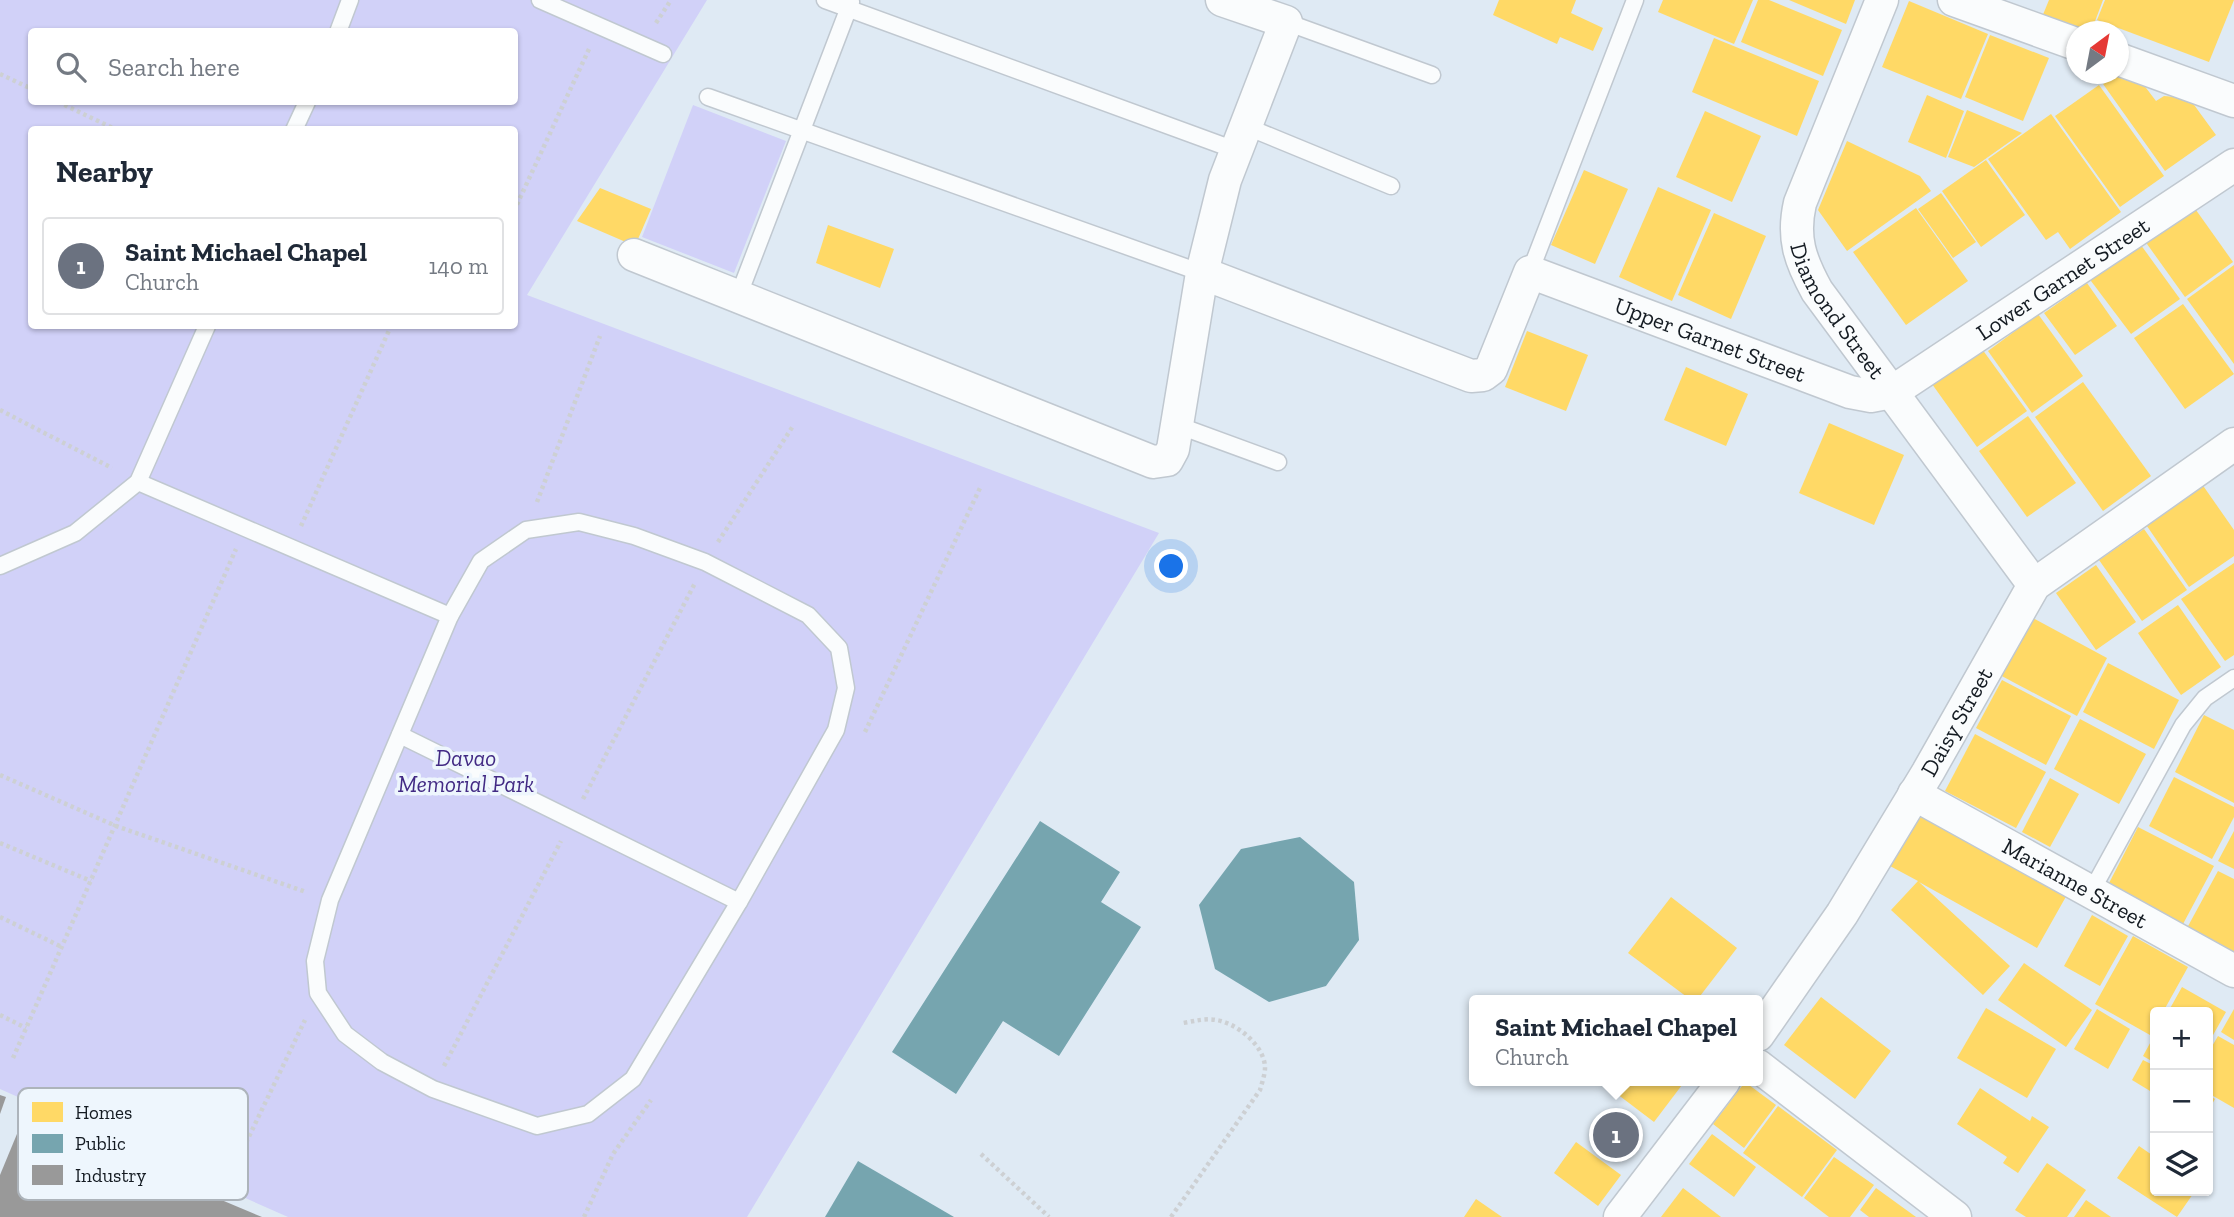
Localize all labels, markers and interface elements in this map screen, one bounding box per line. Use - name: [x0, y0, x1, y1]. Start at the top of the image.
- north arrow: [2066, 21, 2129, 84]
- search box: [28, 28, 518, 105]
- icon: search: [52, 48, 90, 86]
- text: Search here: [108, 51, 240, 83]
- text: Nearby: [56, 154, 153, 190]
- street label: Lower Garnet Street: [1971, 211, 2155, 346]
- text: Saint Michael Chapel: [125, 236, 367, 268]
- street label: Diamond Street: [1784, 240, 1891, 385]
- text: 1: [76, 252, 86, 280]
- text: 140 m: [428, 252, 488, 280]
- text: Church: [125, 268, 199, 296]
- street label: Upper Garnet Street: [1611, 291, 1810, 388]
- your location: [1154, 549, 1188, 583]
- street label: Daisy Street: [1914, 662, 1999, 781]
- park label: Davao Memorial Park: [398, 744, 534, 798]
- street label: Marianne Street: [1998, 832, 2153, 935]
- popup: [1469, 995, 1763, 1086]
- map controls: [2150, 1007, 2213, 1196]
- button: +: [2150, 1007, 2213, 1070]
- text: Saint Michael Chapel: [1495, 1011, 1737, 1043]
- text: Church: [1495, 1043, 1569, 1071]
- button: −: [2150, 1070, 2213, 1133]
- legend: [18, 1088, 248, 1200]
- text: Homes: [75, 1101, 132, 1124]
- pin: 1: [1593, 1109, 1639, 1161]
- text: Public: [75, 1132, 126, 1155]
- button: layers: [2150, 1133, 2213, 1196]
- text: Industry: [75, 1164, 146, 1187]

